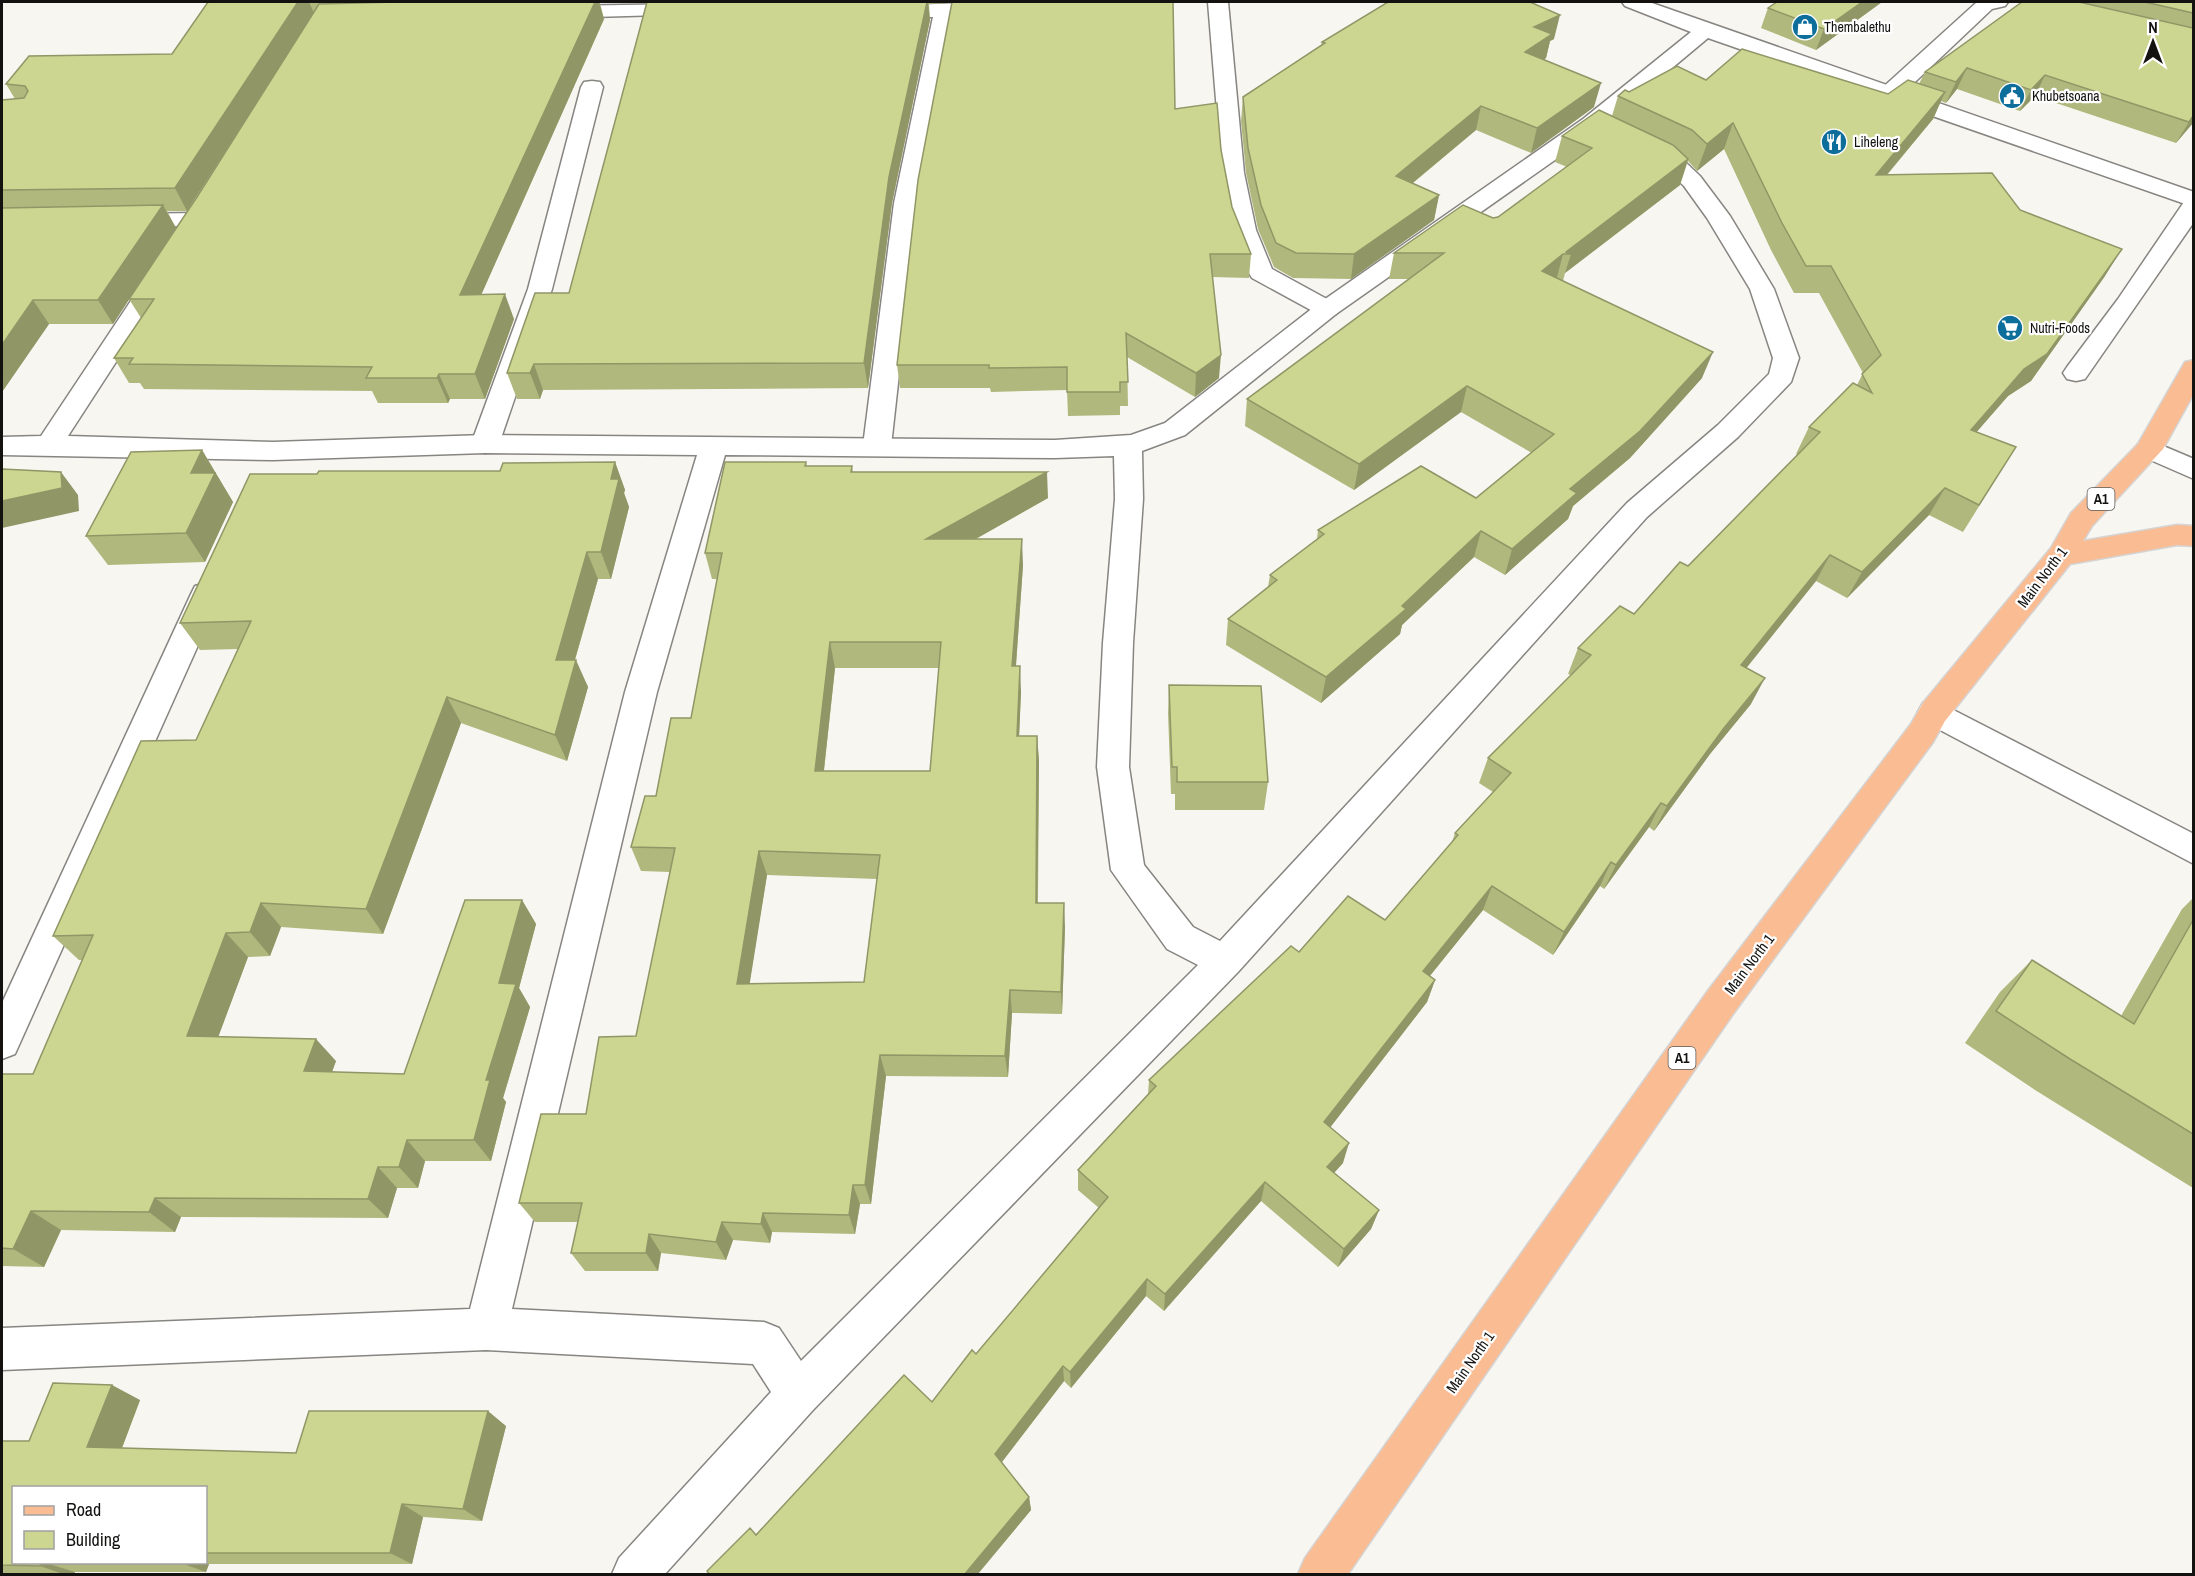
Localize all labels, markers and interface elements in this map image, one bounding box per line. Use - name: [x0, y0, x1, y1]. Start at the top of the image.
- shop icon: Thembalethu: [1790, 12, 1820, 42]
- north arrow: [2123, 12, 2183, 72]
- text: N: [2148, 16, 2158, 38]
- place label: Thembalethu: [1824, 18, 1891, 36]
- public building icon: Khubetsoana: [1997, 81, 2027, 111]
- place label: Khubetsoana: [2032, 87, 2100, 105]
- restaurant icon: Liheleng: [1819, 127, 1849, 157]
- place label: Liheleng: [1854, 133, 1899, 151]
- supermarket icon: Nutri-Foods: [1995, 313, 2025, 343]
- place label: Nutri-Foods: [2030, 319, 2090, 337]
- road number: A1: [2088, 488, 2114, 510]
- street label: Main North 1: [2012, 542, 2072, 612]
- street label: Main North 1: [1719, 929, 1779, 999]
- road number: A1: [1668, 1047, 1696, 1069]
- street label: Main North 1: [1441, 1327, 1499, 1397]
- legend: [12, 1486, 207, 1564]
- text: Road: [66, 1497, 101, 1522]
- text: Building: [66, 1527, 121, 1552]

